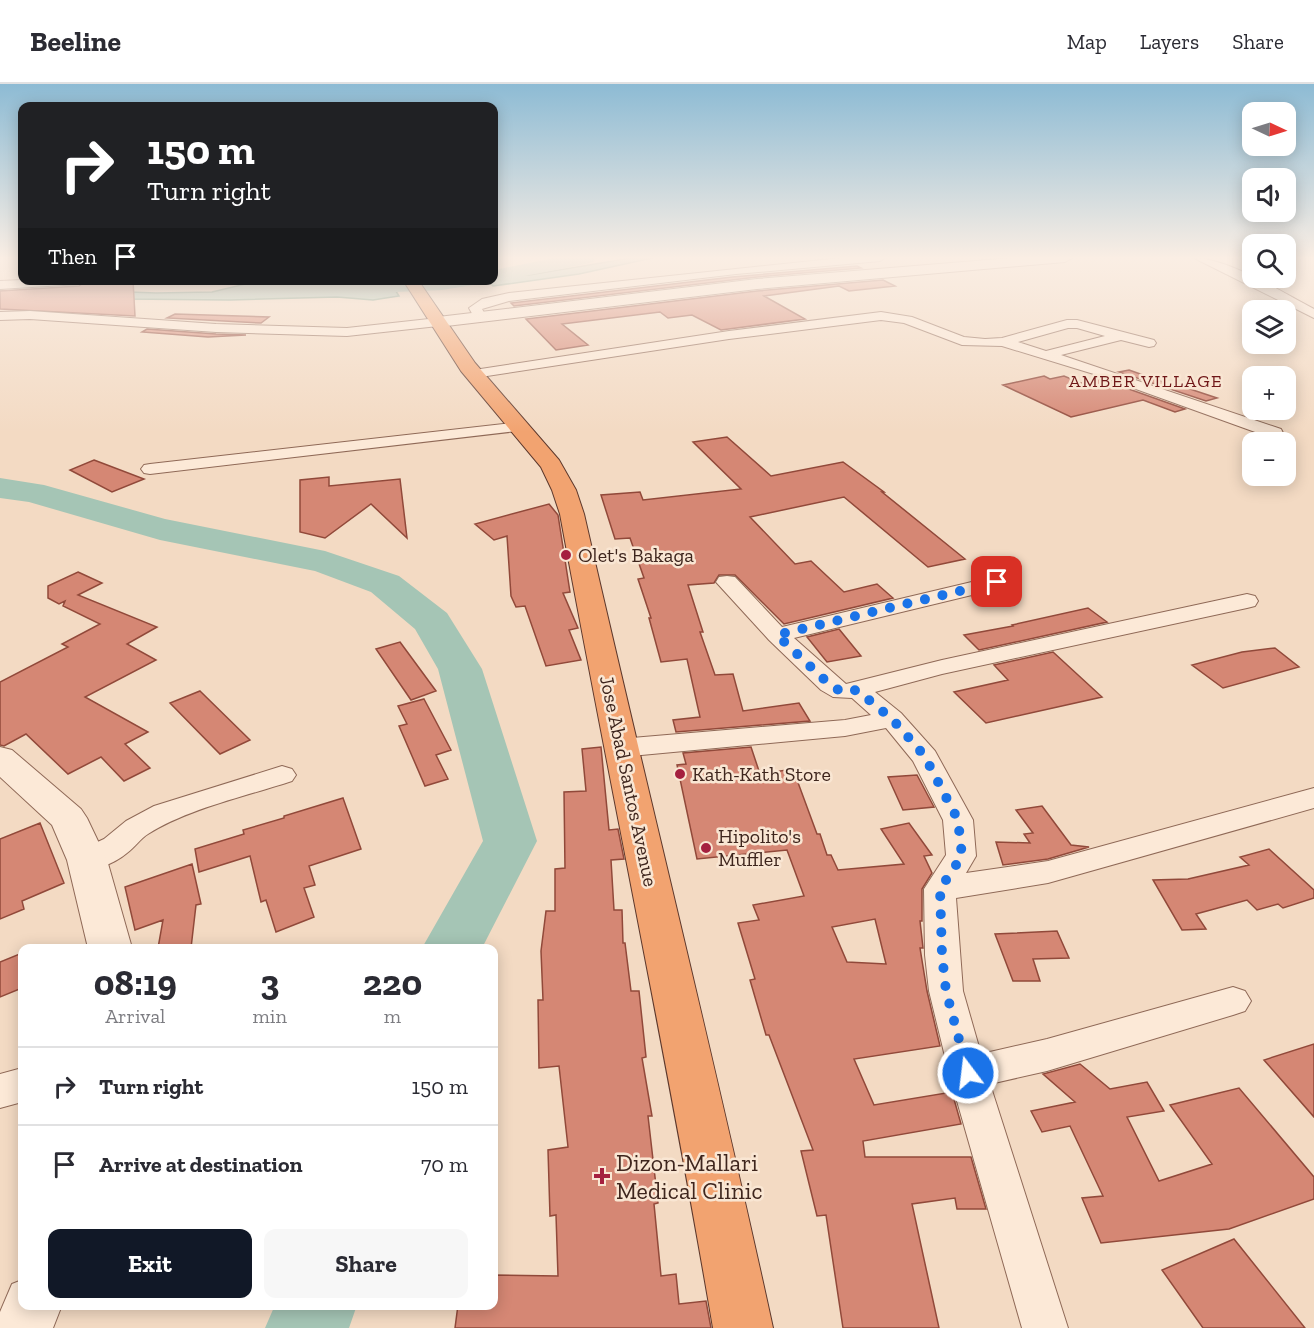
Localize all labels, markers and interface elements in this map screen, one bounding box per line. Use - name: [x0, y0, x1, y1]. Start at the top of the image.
- text: Beeline: [30, 25, 121, 58]
- text: Map: [1067, 29, 1107, 54]
- text: Layers: [1140, 29, 1199, 54]
- text: Share: [1232, 29, 1284, 54]
- north arrow: [1242, 102, 1296, 156]
- map controls: [1242, 102, 1296, 486]
- text: 150 m: [147, 124, 255, 175]
- icon: right: [48, 126, 126, 204]
- button: sound: [1242, 168, 1296, 222]
- text: Turn right: [147, 175, 271, 207]
- button: search: [1242, 234, 1296, 288]
- icon: arrive: [109, 240, 142, 273]
- text: Then: [48, 243, 97, 270]
- button: layers: [1242, 300, 1296, 354]
- button: +: [1242, 366, 1296, 420]
- district label: AMBER VILLAGE: [1069, 370, 1223, 392]
- button: −: [1242, 432, 1296, 486]
- place label: Olet's Bakaga: [578, 543, 694, 567]
- marker: Olet's Bakaga: [559, 548, 573, 562]
- pin: [971, 556, 1022, 607]
- icon: arrive: [980, 565, 1013, 598]
- street label: Jose Abad Santos Avenue: [595, 673, 663, 889]
- place label: Kath-Kath Store: [692, 762, 831, 786]
- marker: Kath-Kath Store: [673, 767, 687, 781]
- place label: Hipolito's Muffler: [718, 824, 801, 871]
- marker: Hipolito's Muffler: [699, 841, 713, 855]
- text: 08:19: [94, 961, 177, 1004]
- text: 3: [260, 961, 279, 1004]
- text: 220: [363, 961, 422, 1004]
- text: Arrival: [105, 1004, 165, 1028]
- text: min: [253, 1004, 287, 1028]
- text: m: [384, 1004, 401, 1028]
- position arrow: [936, 1041, 1000, 1105]
- icon: right: [48, 1070, 81, 1103]
- text: Turn right: [99, 1073, 203, 1100]
- text: 150 m: [412, 1073, 468, 1100]
- icon: arrive: [48, 1148, 81, 1181]
- place label: Dizon-Mallari Medical Clinic: [616, 1148, 762, 1205]
- text: Arrive at destination: [99, 1151, 302, 1178]
- text: 70 m: [421, 1151, 468, 1178]
- marker: Dizon-Mallari Medical Clinic: [593, 1167, 611, 1185]
- button: Exit: [48, 1229, 252, 1298]
- button: Share: [264, 1229, 468, 1298]

